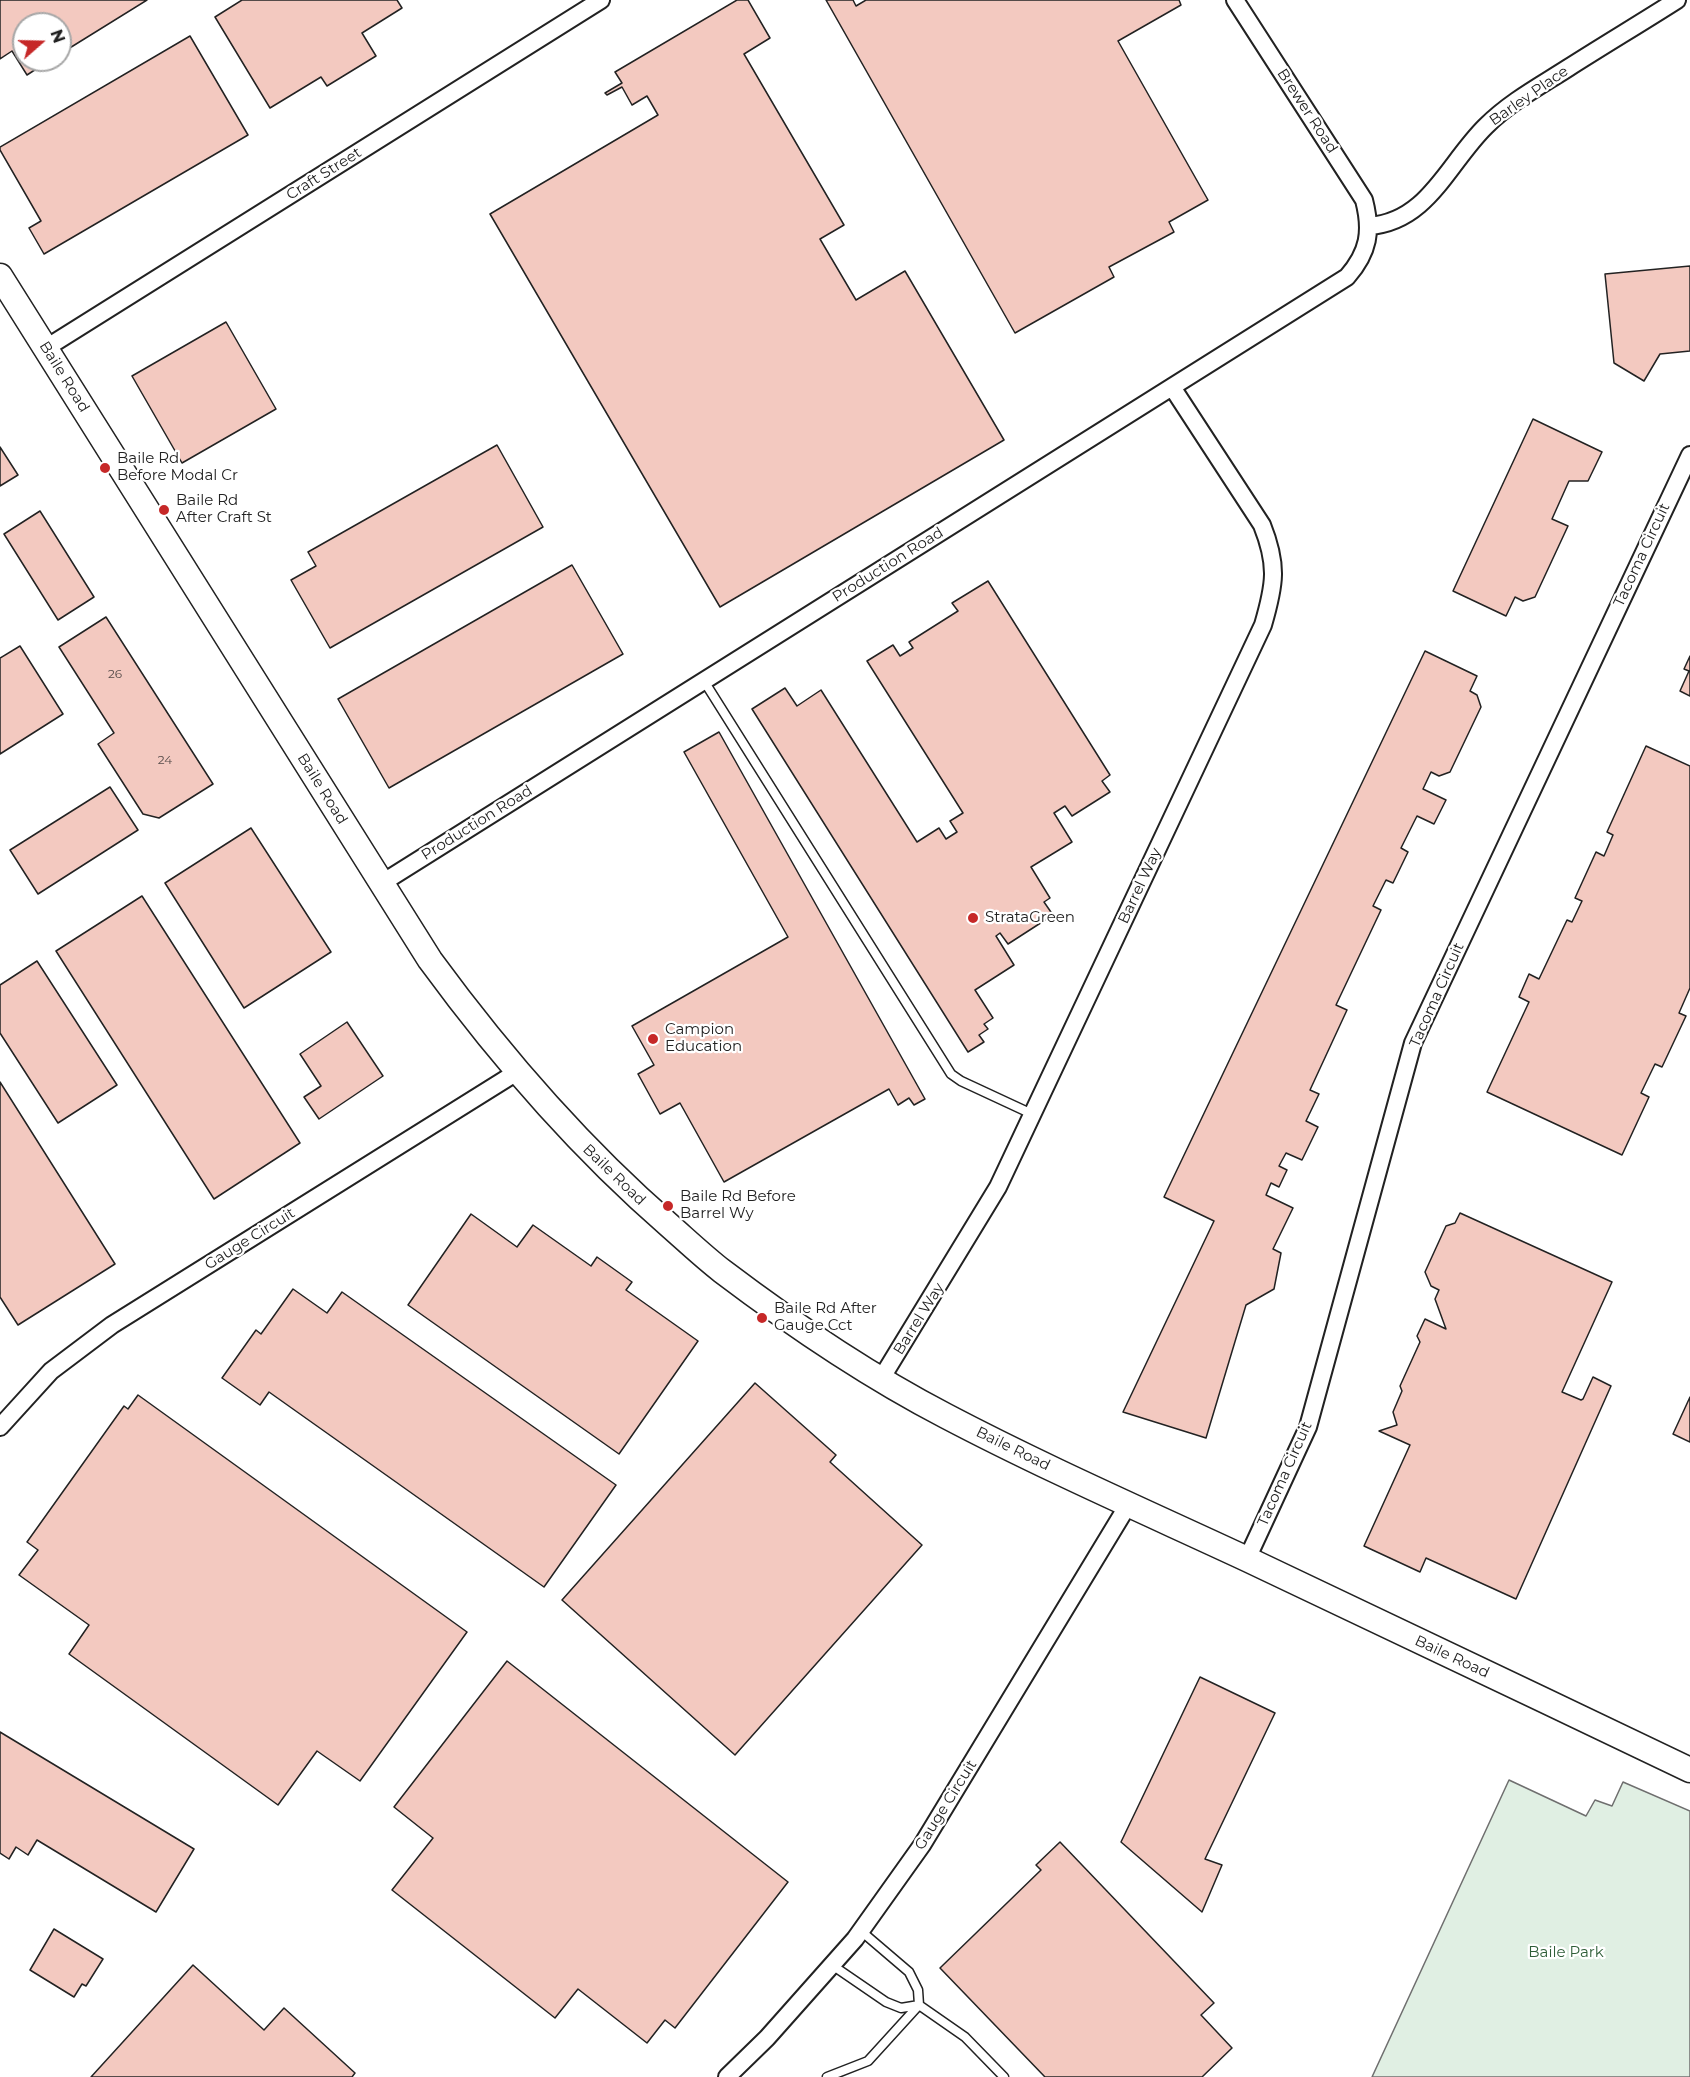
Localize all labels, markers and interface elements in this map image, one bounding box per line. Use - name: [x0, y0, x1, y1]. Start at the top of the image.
- north arrow: [12, 12, 72, 72]
- text: N: [46, 27, 69, 46]
- street label: Barley Place: [1486, 62, 1572, 130]
- street label: Brewer Road: [1273, 65, 1341, 157]
- street label: Craft Street: [283, 144, 365, 204]
- street label: Baile Road: [35, 338, 93, 416]
- place label: Baile Rd Before Modal Cr: [117, 450, 238, 485]
- marker: Baile Rd Before Modal Cr: [98, 461, 112, 475]
- place label: Baile Rd After Craft St: [176, 492, 272, 527]
- street label: Tacoma Circuit: [1610, 500, 1674, 610]
- marker: Baile Rd After Craft St: [157, 503, 171, 517]
- street label: Production Road: [829, 524, 947, 606]
- house number: 26: [108, 667, 122, 681]
- street label: Baile Road: [293, 750, 351, 828]
- house number: 24: [158, 753, 172, 767]
- street label: Production Road: [418, 782, 536, 864]
- street label: Barrel Way: [1115, 845, 1165, 927]
- place label: StrataGreen: [985, 909, 1075, 927]
- marker: StrataGreen: [966, 911, 980, 925]
- street label: Tacoma Circuit: [1406, 940, 1468, 1050]
- place label: Campion Education: [665, 1021, 742, 1056]
- marker: Campion Education: [646, 1032, 660, 1046]
- street label: Baile Road: [579, 1141, 649, 1209]
- place label: Baile Rd Before Barrel Wy: [680, 1188, 796, 1223]
- marker: Baile Rd Before Barrel Wy: [661, 1199, 675, 1213]
- street label: Gauge Circuit: [202, 1204, 298, 1274]
- street label: Barrel Way: [890, 1280, 948, 1358]
- place label: Baile Rd After Gauge Cct: [774, 1300, 877, 1335]
- marker: Baile Rd After Gauge Cct: [755, 1311, 769, 1325]
- street label: Tacoma Circuit: [1254, 1419, 1316, 1529]
- street label: Baile Road: [973, 1423, 1053, 1475]
- street label: Baile Road: [1412, 1632, 1492, 1682]
- street label: Gauge Circuit: [911, 1757, 981, 1853]
- park label: Baile Park: [1528, 1944, 1604, 1962]

